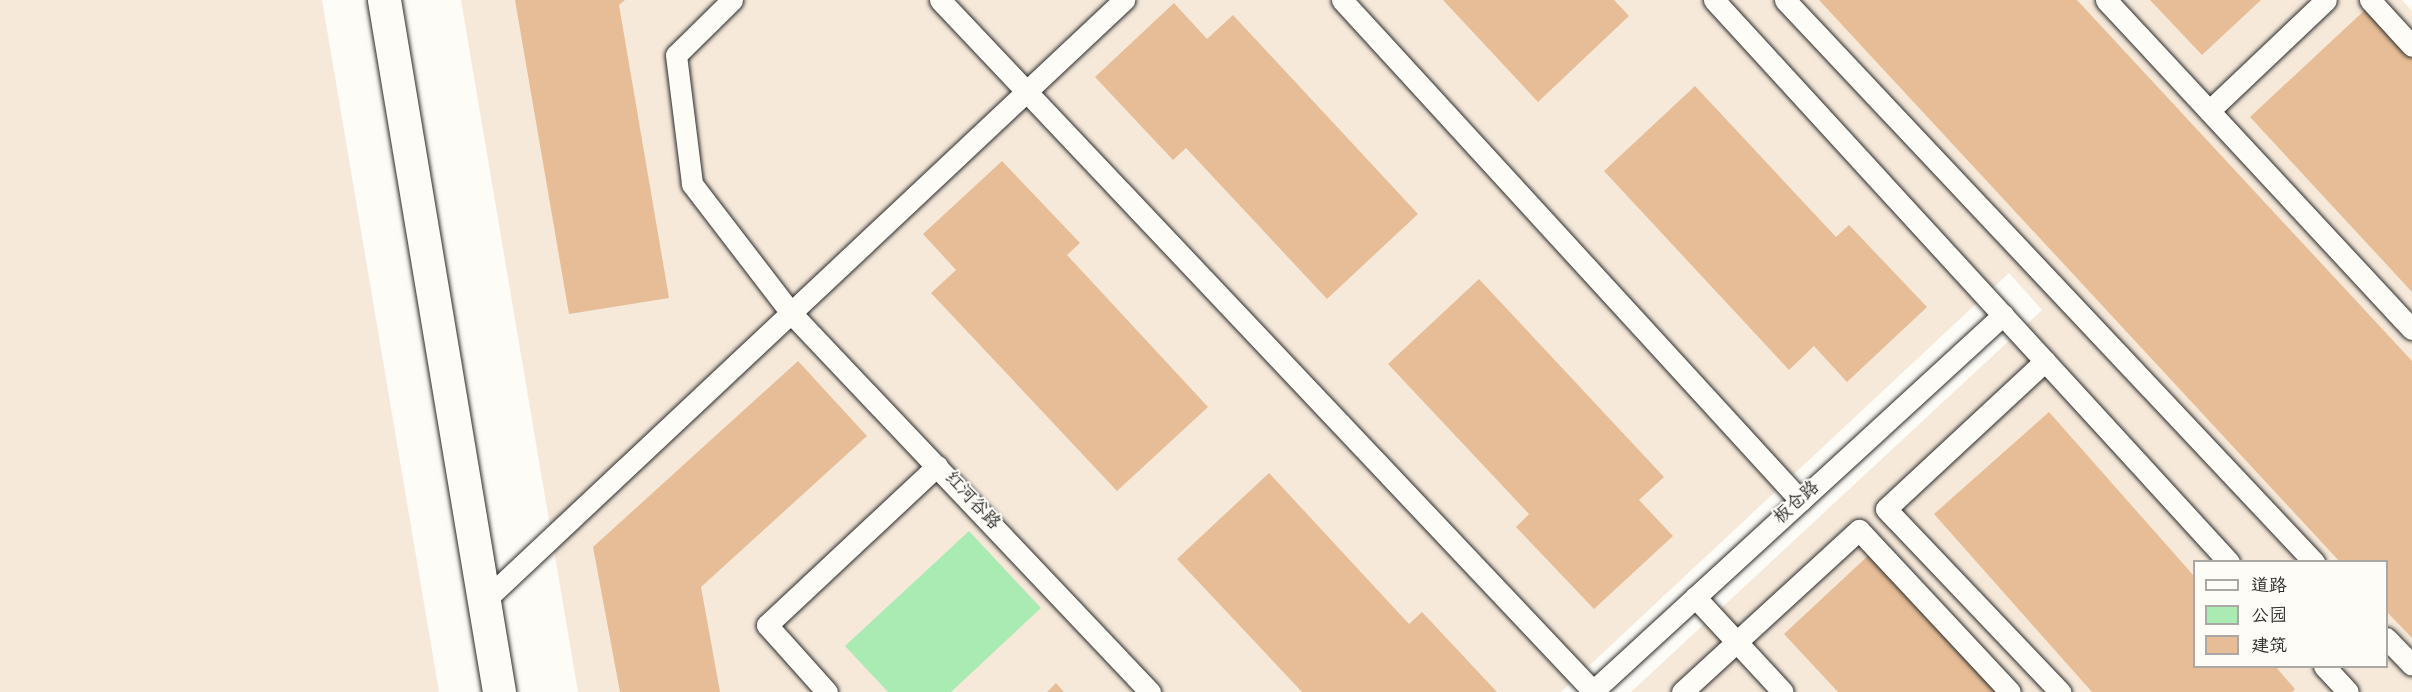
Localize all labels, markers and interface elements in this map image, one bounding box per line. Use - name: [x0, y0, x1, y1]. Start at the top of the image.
- street label: 红河谷路: [939, 468, 1003, 536]
- street label: 板仓路: [1771, 478, 1825, 530]
- legend: [2193, 560, 2388, 668]
- text: 道路: [2251, 577, 2287, 598]
- text: 公园: [2251, 607, 2287, 628]
- text: 建筑: [2251, 637, 2287, 658]

